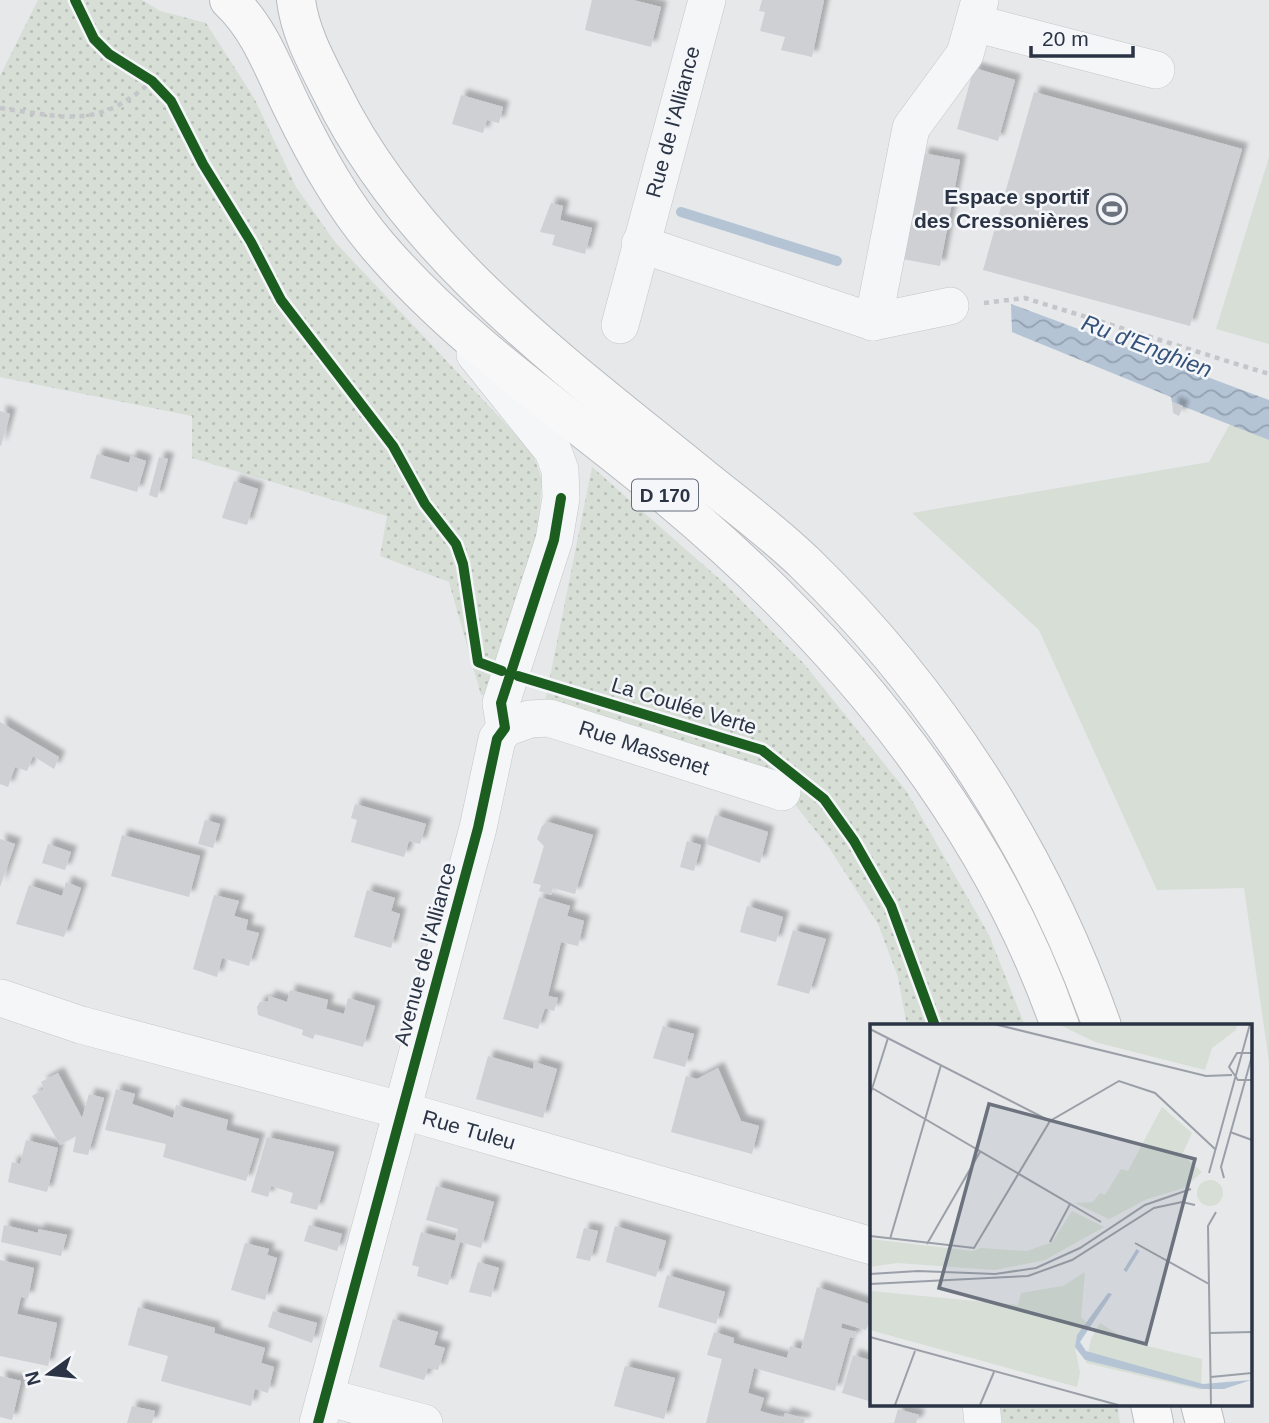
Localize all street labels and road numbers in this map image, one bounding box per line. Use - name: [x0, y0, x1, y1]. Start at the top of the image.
- street label: Rue de l'Alliance: [641, 44, 704, 200]
- road number: D 170: [632, 480, 698, 510]
- street label: La Coulée Verte: [609, 673, 760, 739]
- street label: Rue Massenet: [576, 716, 712, 779]
- street label: Avenue de l'Alliance: [389, 860, 460, 1048]
- street label: Rue Tuleu: [420, 1105, 518, 1154]

